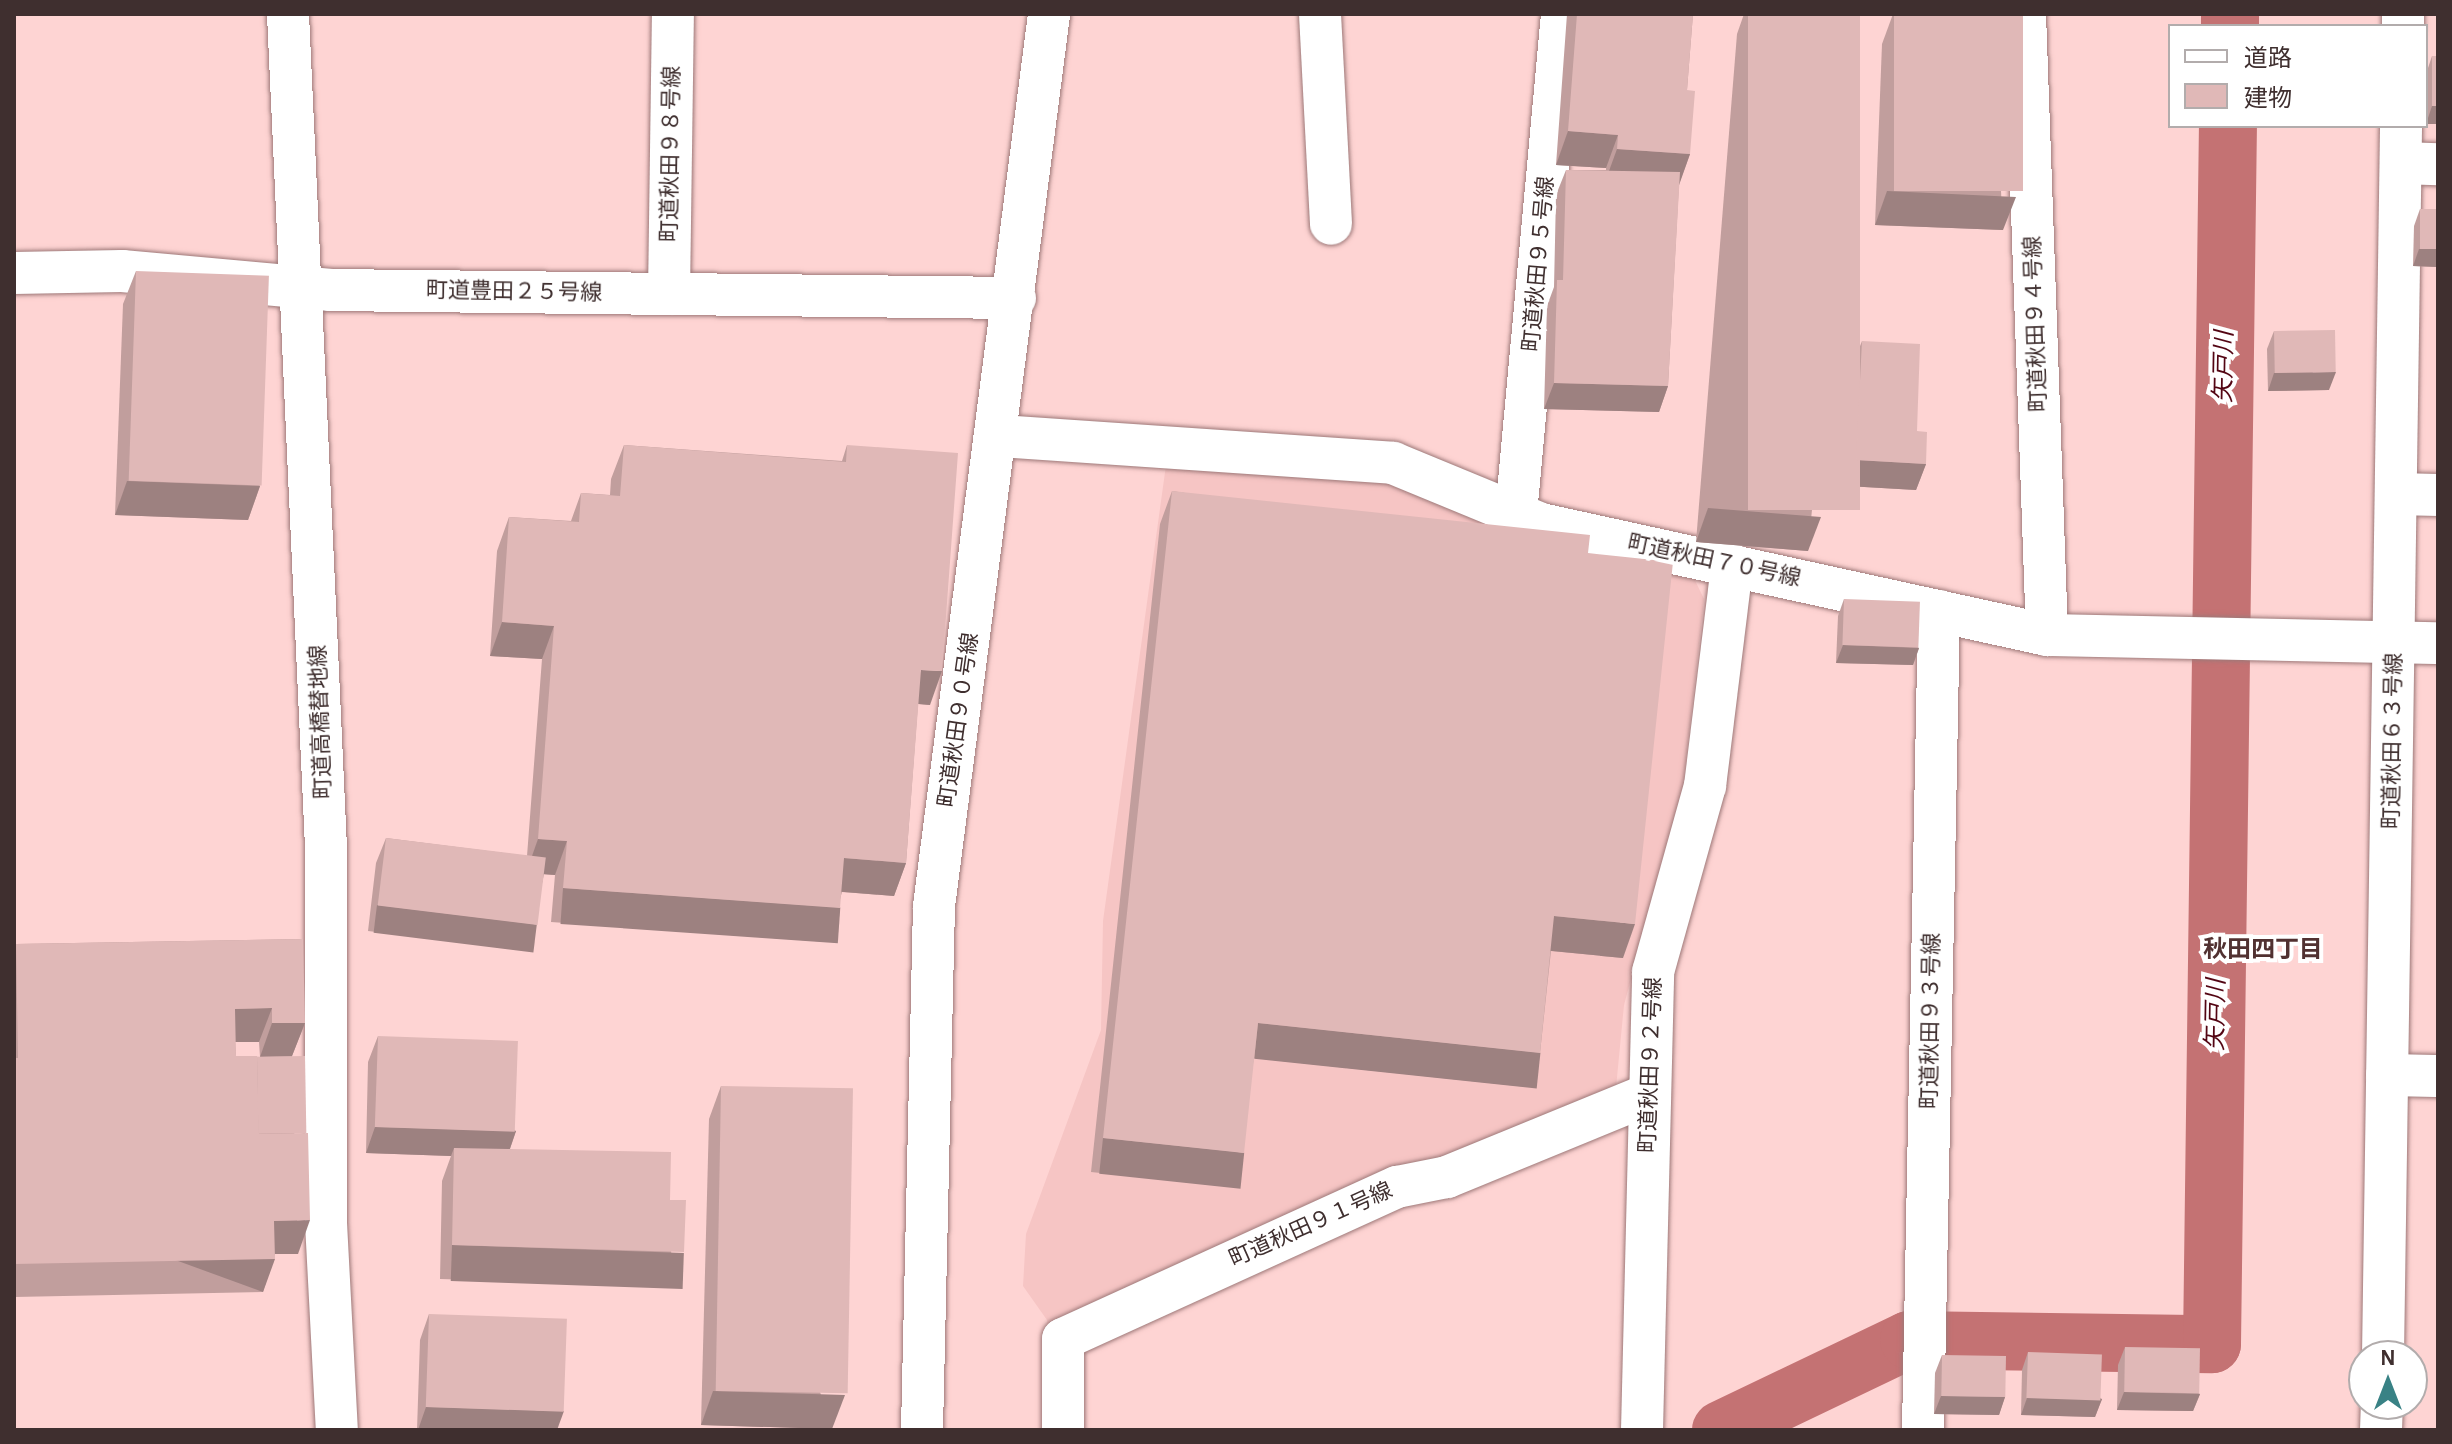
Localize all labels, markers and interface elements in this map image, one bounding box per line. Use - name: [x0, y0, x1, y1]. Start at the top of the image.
- legend: [2168, 24, 2428, 128]
- text: 道路: [2244, 47, 2292, 71]
- street label: 町道秋田９８号線: [656, 66, 686, 242]
- text: 建物: [2244, 87, 2292, 111]
- street label: 町道秋田９５号線: [1518, 175, 1560, 353]
- street label: 町道秋田９４号線: [2020, 236, 2052, 412]
- street label: 町道豊田２５号線: [426, 277, 602, 307]
- water label: 矢戸川: [2210, 331, 2240, 403]
- street label: 町道秋田７０号線: [1625, 530, 1803, 592]
- street label: 町道秋田９０号線: [934, 631, 984, 809]
- street label: 町道高橋替地線: [305, 645, 337, 799]
- street label: 町道秋田６３号線: [2378, 653, 2408, 829]
- street label: 町道秋田９３号線: [1916, 933, 1946, 1109]
- district label: 秋田四丁目: [2203, 937, 2323, 965]
- street label: 町道秋田９２号線: [1635, 977, 1667, 1153]
- water label: 矢戸川: [2202, 979, 2232, 1051]
- street label: 町道秋田９１号線: [1225, 1177, 1397, 1273]
- north arrow: [2348, 1340, 2428, 1420]
- text: N: [2380, 1347, 2396, 1369]

